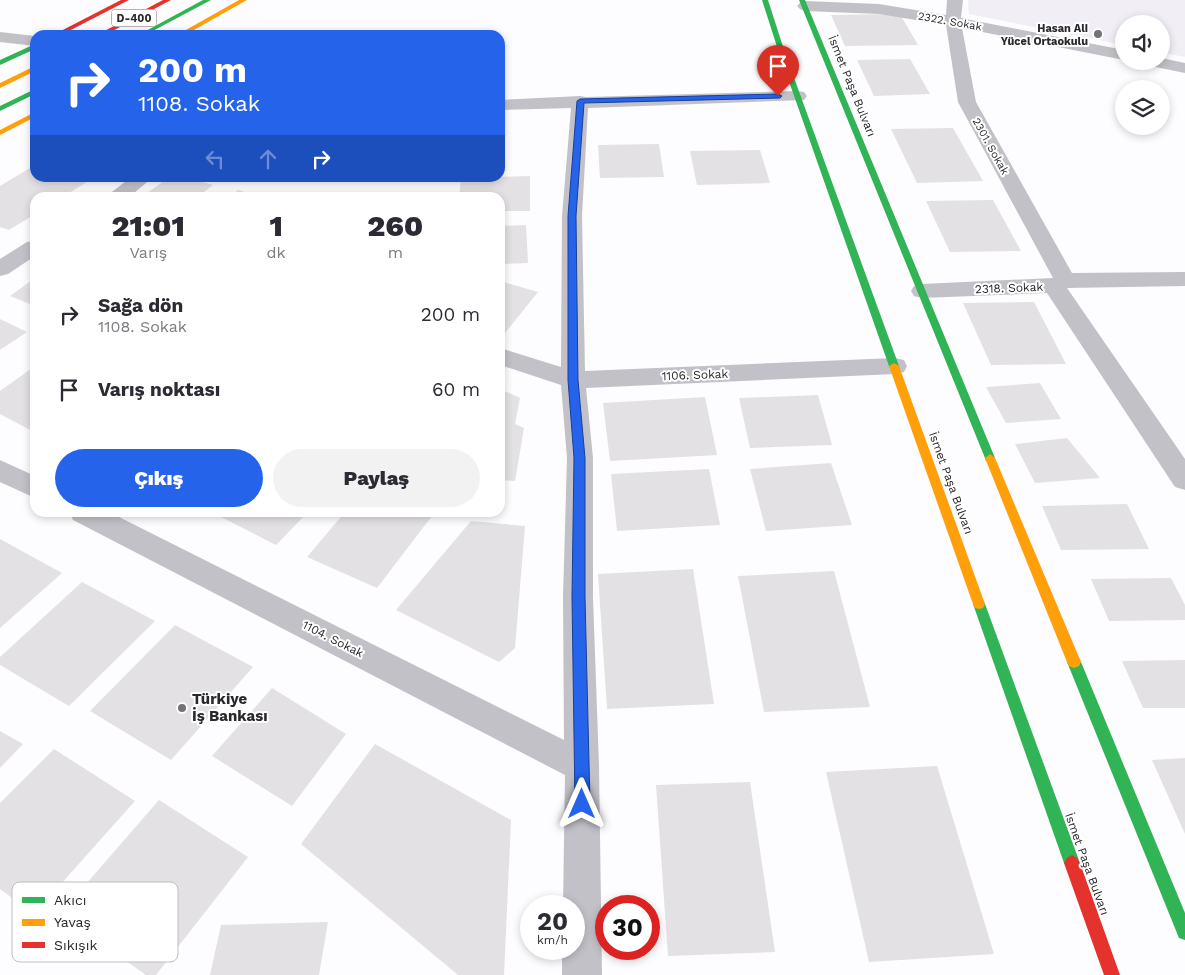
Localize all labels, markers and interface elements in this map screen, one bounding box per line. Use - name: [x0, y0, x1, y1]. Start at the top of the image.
- street label: 2322. Sokak: [917, 9, 983, 34]
- road number: D-400: [112, 10, 156, 27]
- map controls: [1115, 15, 1170, 135]
- button: sound: [1115, 15, 1170, 70]
- place label: Hasan Ali Yücel Ortaokulu: [1001, 22, 1088, 48]
- marker: Hasan Ali Yücel Ortaokulu: [1092, 28, 1104, 40]
- street label: İsmet Paşa Bulvarı: [825, 33, 879, 139]
- pin: [757, 45, 799, 96]
- text: 200 m: [138, 49, 247, 91]
- icon: right: [55, 50, 120, 115]
- icon: arrive: [764, 52, 792, 80]
- button: layers: [1115, 80, 1170, 135]
- text: 1108. Sokak: [138, 91, 260, 116]
- street label: 2301. Sokak: [970, 116, 1011, 177]
- icon: left: [201, 145, 229, 173]
- icon: ahead: [254, 145, 282, 173]
- icon: right: [307, 145, 335, 173]
- text: 21:01: [112, 208, 185, 243]
- text: 1: [269, 208, 283, 243]
- text: 260: [367, 208, 423, 243]
- text: Varış: [129, 243, 167, 262]
- text: dk: [267, 243, 286, 262]
- text: m: [388, 243, 403, 262]
- street label: 2318. Sokak: [975, 280, 1044, 296]
- text: Sağa dön: [98, 294, 183, 317]
- icon: right: [55, 301, 83, 329]
- text: 200 m: [421, 303, 480, 326]
- text: 1108. Sokak: [98, 317, 187, 336]
- street label: 1106. Sokak: [661, 367, 729, 383]
- icon: arrive: [55, 376, 83, 404]
- text: Varış noktası: [98, 378, 220, 401]
- text: 60 m: [432, 378, 480, 401]
- street label: İsmet Paşa Bulvarı: [926, 430, 976, 536]
- button: Çıkış: [55, 449, 263, 507]
- button: Paylaş: [273, 449, 480, 507]
- street label: 1104. Sokak: [300, 618, 366, 660]
- place label: Türkiye İş Bankası: [192, 690, 268, 725]
- marker: Türkiye İş Bankası: [176, 702, 188, 714]
- position arrow: [555, 777, 607, 829]
- street label: İsmet Paşa Bulvarı: [1062, 811, 1112, 917]
- legend: [12, 882, 178, 962]
- text: Akıcı: [54, 892, 86, 908]
- speed limit sign: 30: [595, 895, 660, 960]
- text: 20: [537, 907, 568, 936]
- text: Yavaş: [54, 914, 91, 930]
- text: km/h: [537, 933, 568, 947]
- text: Sıkışık: [54, 937, 97, 953]

